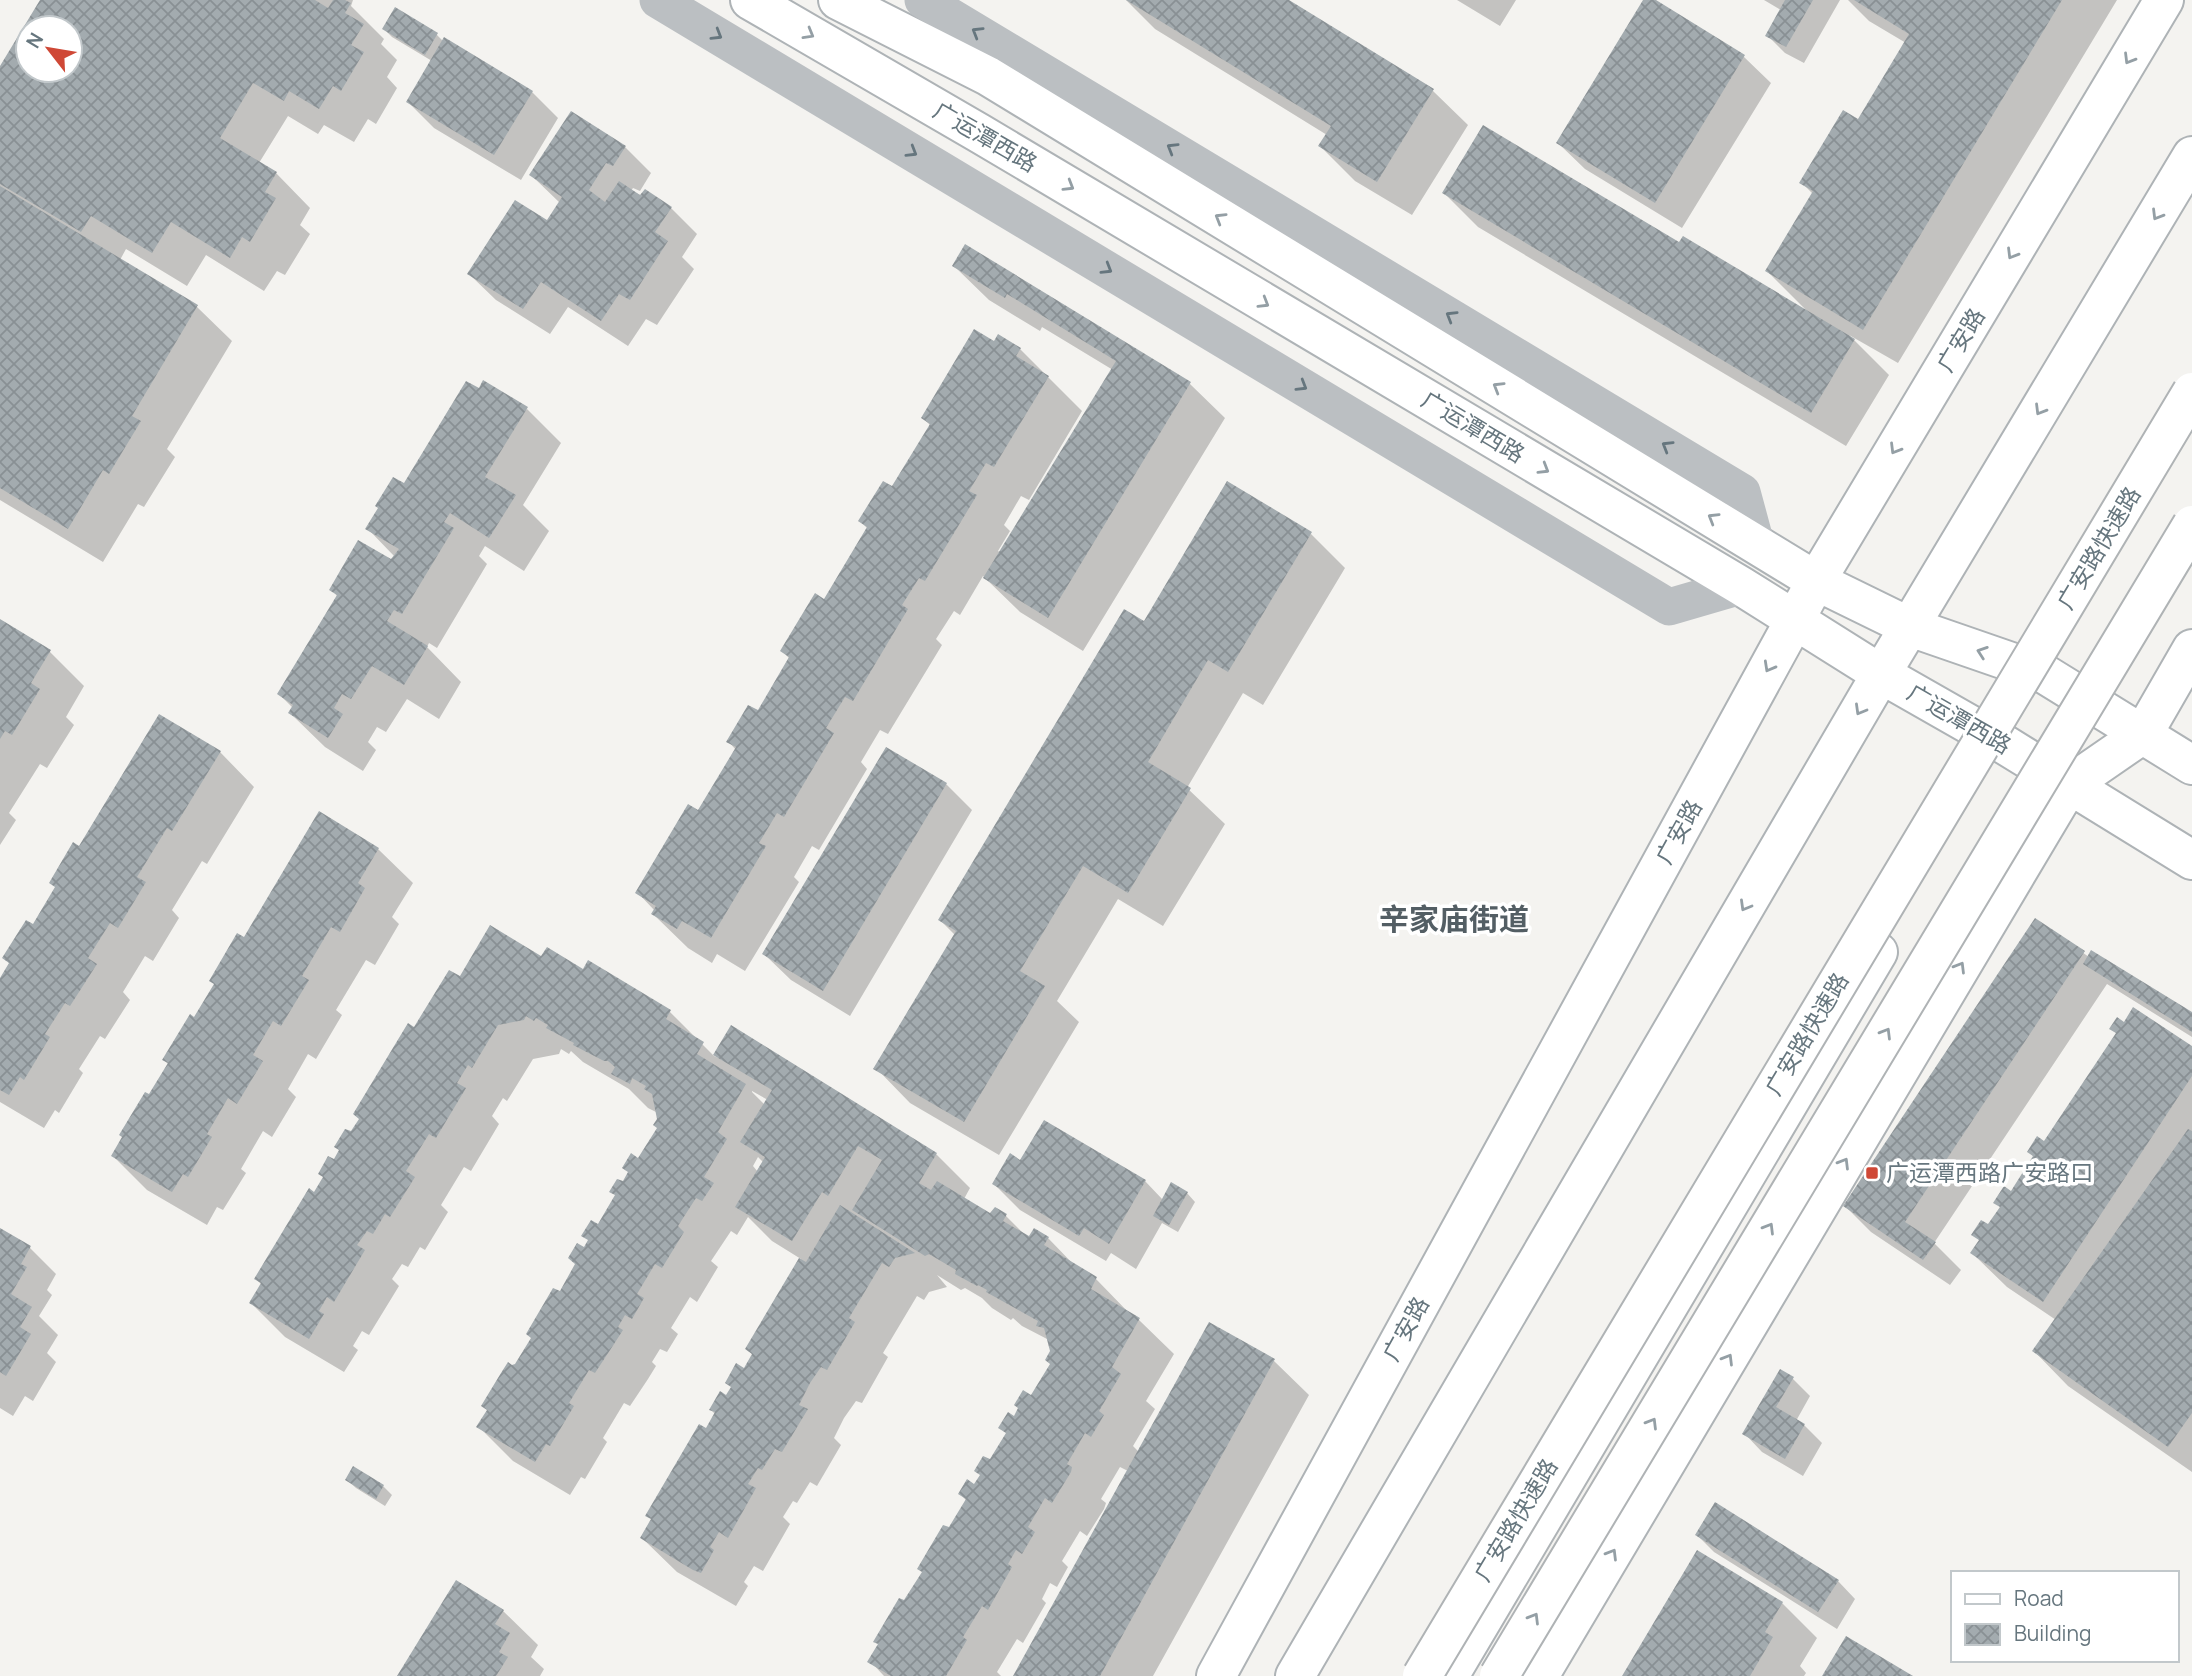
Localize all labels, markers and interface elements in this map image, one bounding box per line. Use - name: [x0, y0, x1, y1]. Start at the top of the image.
- north arrow: [14, 14, 84, 84]
- one-way arrow: [801, 26, 814, 39]
- one-way arrow: [709, 27, 722, 40]
- one-way arrow: [971, 27, 984, 40]
- text: N: [20, 28, 49, 53]
- one-way arrow: [2124, 51, 2137, 64]
- street label: 广运潭西路: [928, 94, 1043, 179]
- one-way arrow: [905, 144, 918, 157]
- one-way arrow: [1167, 144, 1180, 157]
- one-way arrow: [1061, 178, 1074, 191]
- one-way arrow: [2152, 207, 2165, 220]
- one-way arrow: [1215, 213, 1228, 226]
- one-way arrow: [2007, 246, 2020, 259]
- one-way arrow: [1100, 261, 1113, 274]
- one-way arrow: [1257, 294, 1270, 307]
- street label: 广安路: [1929, 302, 1992, 377]
- one-way arrow: [1446, 312, 1459, 325]
- one-way arrow: [1295, 378, 1308, 391]
- street label: 广运潭西路: [1416, 383, 1531, 469]
- one-way arrow: [1493, 383, 1506, 396]
- one-way arrow: [2035, 402, 2048, 415]
- one-way arrow: [1890, 441, 1903, 454]
- one-way arrow: [1661, 442, 1674, 455]
- one-way arrow: [1536, 461, 1549, 474]
- street label: 广安路快速路: [2049, 480, 2147, 615]
- one-way arrow: [1708, 514, 1721, 527]
- one-way arrow: [1976, 646, 1988, 660]
- one-way arrow: [1764, 660, 1777, 672]
- street label: 广运潭西路: [1902, 676, 2017, 761]
- one-way arrow: [1855, 703, 1868, 716]
- street label: 广安路: [1647, 794, 1709, 869]
- district label: 辛家庙街道: [1379, 898, 1529, 939]
- one-way arrow: [1740, 899, 1753, 912]
- one-way arrow: [1952, 962, 1965, 975]
- street label: 广安路快速路: [1757, 966, 1855, 1101]
- one-way arrow: [1878, 1027, 1891, 1040]
- place label: 广运潭西路广安路口: [1886, 1156, 2093, 1188]
- one-way arrow: [1836, 1158, 1849, 1171]
- marker: 广运潭西路广安路口: [1864, 1165, 1880, 1181]
- one-way arrow: [1761, 1222, 1774, 1235]
- street label: 广安路: [1374, 1291, 1436, 1366]
- one-way arrow: [1720, 1353, 1733, 1366]
- one-way arrow: [1643, 1417, 1656, 1430]
- street label: 广安路快速路: [1466, 1452, 1564, 1587]
- one-way arrow: [1603, 1549, 1616, 1562]
- legend: [1951, 1571, 2178, 1662]
- text: Road: [2014, 1584, 2064, 1612]
- one-way arrow: [1526, 1612, 1539, 1625]
- text: Building: [2014, 1619, 2091, 1647]

